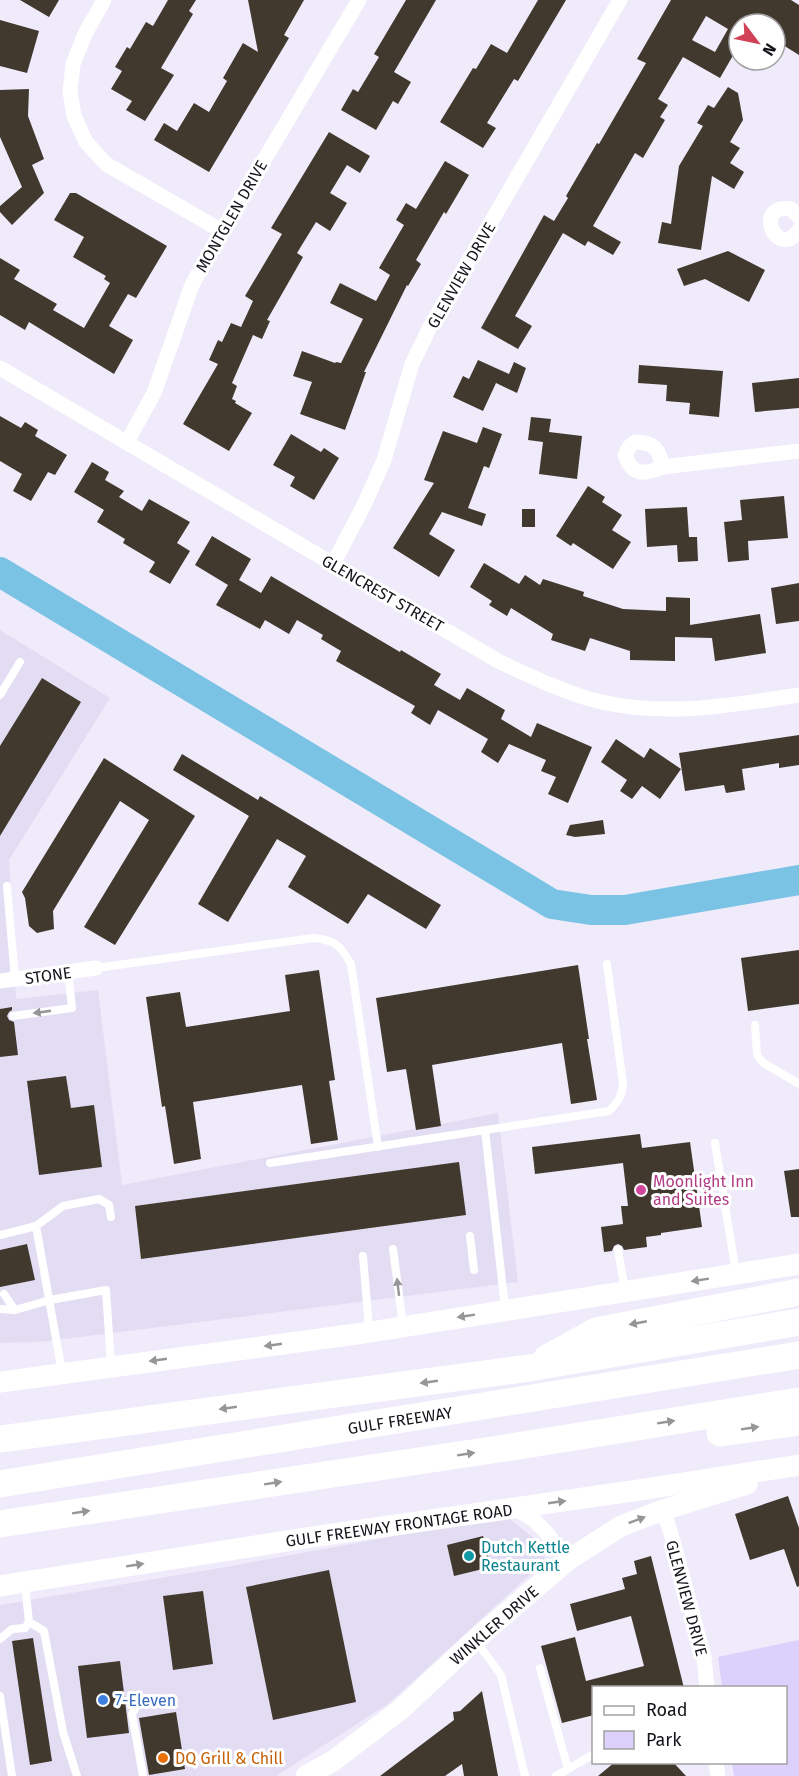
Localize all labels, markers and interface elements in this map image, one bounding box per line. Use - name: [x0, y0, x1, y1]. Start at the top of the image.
- north arrow: [727, 12, 787, 72]
- text: N: [758, 40, 780, 59]
- street label: MONTGLEN DRIVE: [192, 157, 271, 276]
- street label: GLENVIEW DRIVE: [423, 219, 500, 332]
- street label: GLENCREST STREET: [319, 551, 448, 636]
- street label: STONE: [24, 963, 72, 988]
- one-way arrow: [32, 1008, 51, 1017]
- place label: Moonlight Inn and Suites: [653, 1172, 754, 1209]
- marker: Moonlight Inn and Suites: [634, 1183, 648, 1197]
- one-way arrow: [690, 1275, 709, 1284]
- one-way arrow: [394, 1278, 403, 1297]
- one-way arrow: [456, 1312, 475, 1321]
- one-way arrow: [629, 1319, 648, 1328]
- one-way arrow: [263, 1340, 282, 1349]
- one-way arrow: [148, 1355, 167, 1365]
- one-way arrow: [420, 1377, 439, 1386]
- street label: GULF FREEWAY: [346, 1403, 454, 1438]
- one-way arrow: [219, 1404, 238, 1413]
- one-way arrow: [657, 1418, 676, 1427]
- one-way arrow: [741, 1423, 760, 1432]
- one-way arrow: [457, 1449, 476, 1458]
- one-way arrow: [264, 1478, 283, 1487]
- one-way arrow: [547, 1498, 566, 1507]
- street label: GULF FREEWAY FRONTAGE ROAD: [284, 1500, 514, 1551]
- one-way arrow: [71, 1507, 90, 1516]
- one-way arrow: [628, 1515, 646, 1525]
- place label: Dutch Kettle Restaurant: [481, 1538, 570, 1575]
- street label: GLENVIEW DRIVE: [662, 1538, 711, 1658]
- marker: Dutch Kettle Restaurant: [462, 1549, 476, 1563]
- one-way arrow: [126, 1561, 145, 1570]
- street label: WINKLER DRIVE: [446, 1582, 542, 1669]
- legend: [592, 1686, 787, 1764]
- place label: 7-Eleven: [115, 1691, 176, 1710]
- marker: 7-Eleven: [96, 1693, 110, 1707]
- text: Road: [646, 1699, 688, 1721]
- text: Park: [646, 1729, 682, 1751]
- place label: DQ Grill & Chill: [175, 1749, 283, 1768]
- marker: DQ Grill & Chill: [156, 1751, 170, 1765]

